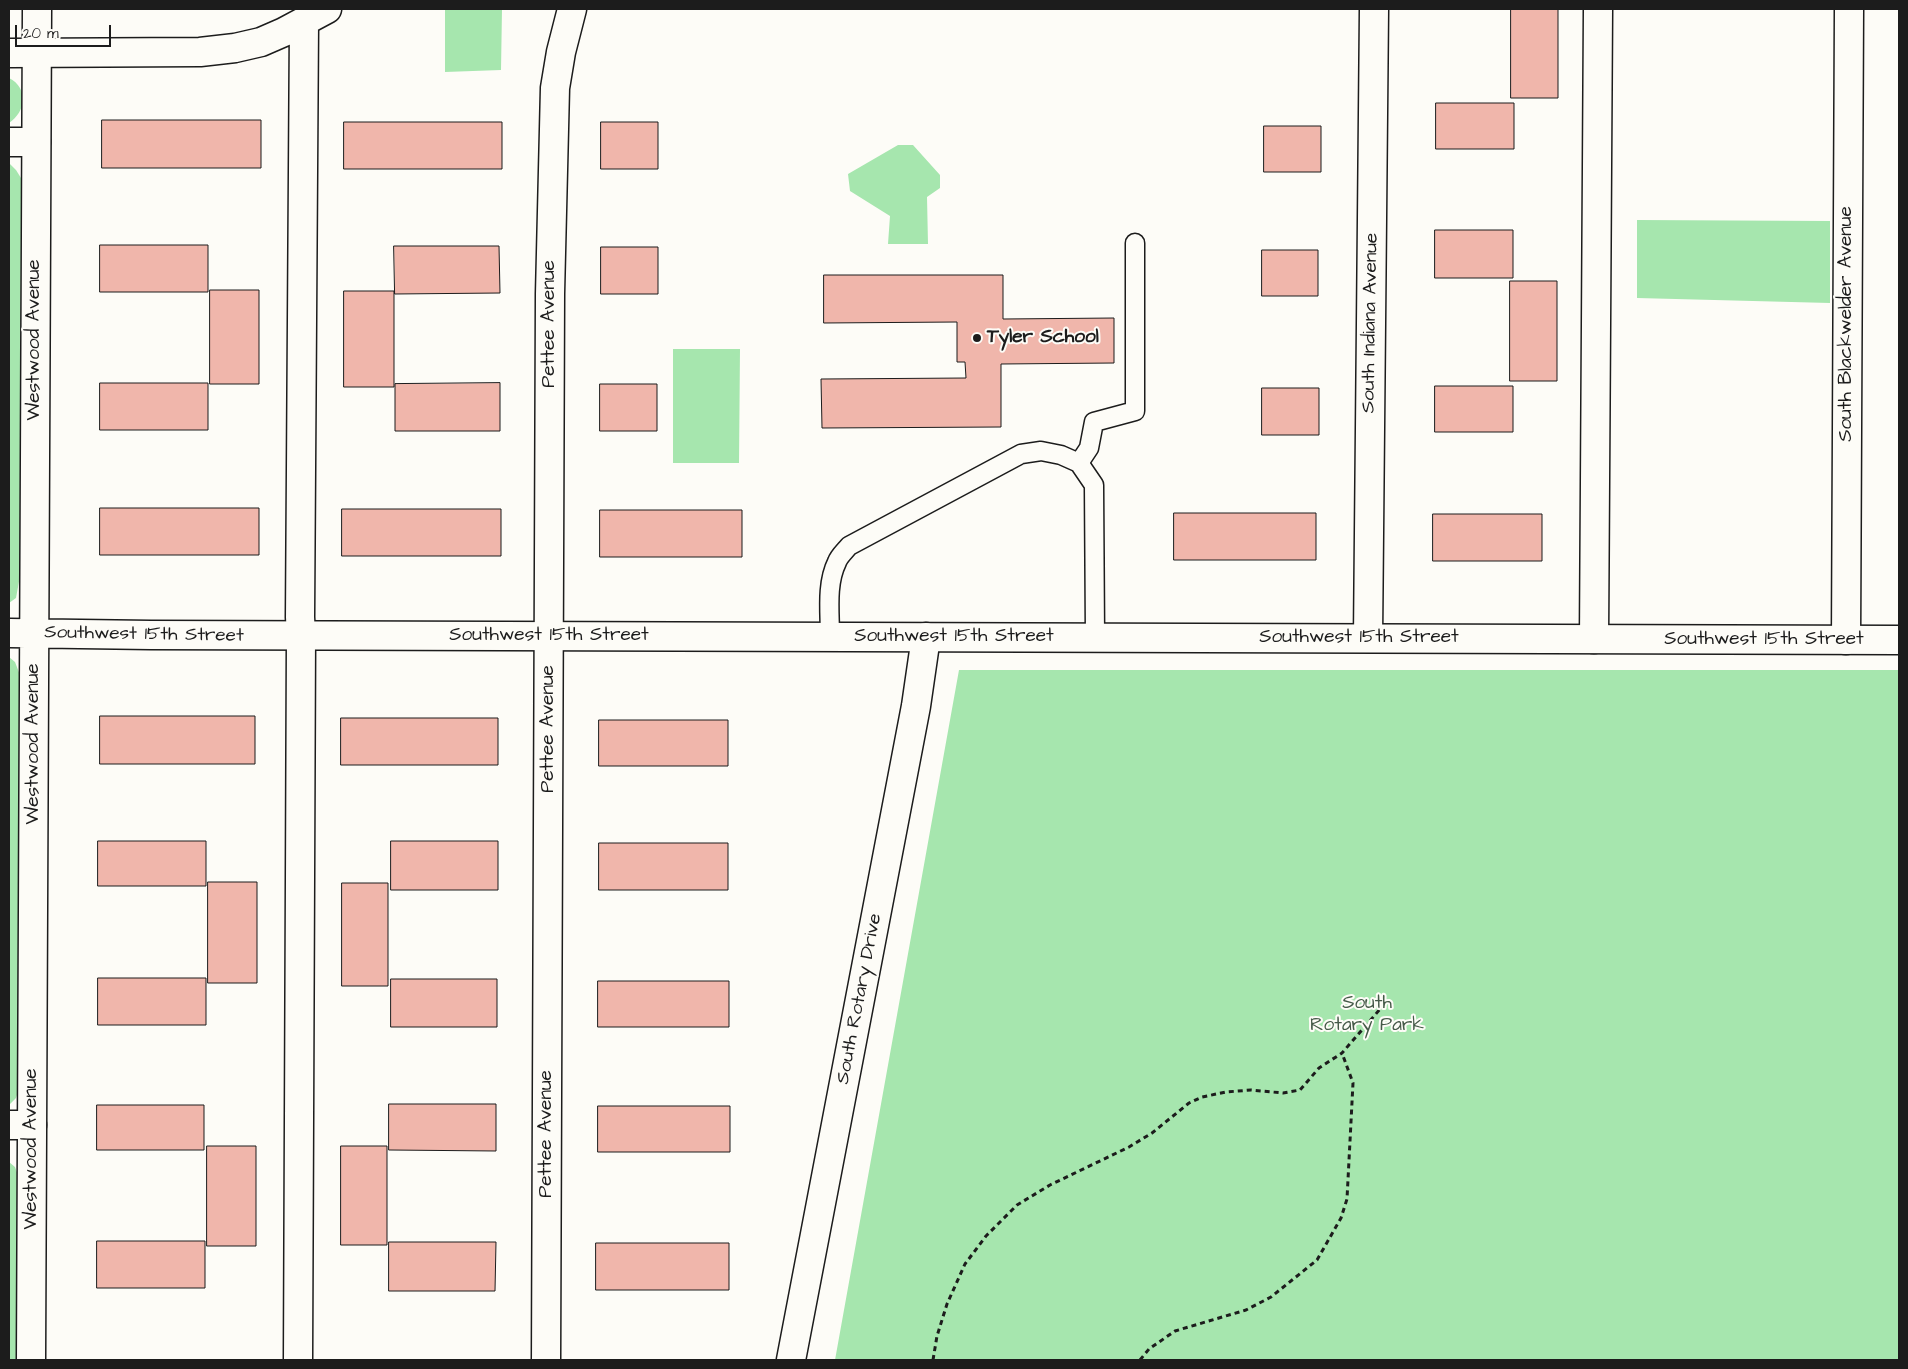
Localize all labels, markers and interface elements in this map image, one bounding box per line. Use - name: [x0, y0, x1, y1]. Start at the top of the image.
- scale bar: [18, 15, 114, 47]
- text: 20 m: [23, 23, 59, 44]
- street label: South Blackwelder Avenue: [1836, 206, 1858, 442]
- street label: South Indiana Avenue: [1358, 233, 1384, 413]
- street label: Westwood Avenue: [24, 259, 46, 421]
- street label: Pettee Avenue: [539, 260, 561, 388]
- place label: Tyler School: [987, 327, 1099, 349]
- marker: Tyler School: [971, 332, 983, 344]
- street label: Southwest 15th Street: [44, 622, 244, 648]
- street label: Southwest 15th Street: [449, 625, 649, 647]
- street label: Southwest 15th Street: [854, 626, 1054, 648]
- street label: Southwest 15th Street: [1259, 627, 1459, 649]
- street label: Southwest 15th Street: [1664, 629, 1864, 651]
- street label: Westwood Avenue: [23, 663, 45, 825]
- street label: Pettee Avenue: [538, 665, 560, 793]
- street label: South Rotary Drive: [832, 912, 888, 1086]
- park label: South Rotary Park: [1310, 993, 1424, 1037]
- street label: Westwood Avenue: [21, 1068, 43, 1230]
- street label: Pettee Avenue: [536, 1070, 558, 1198]

